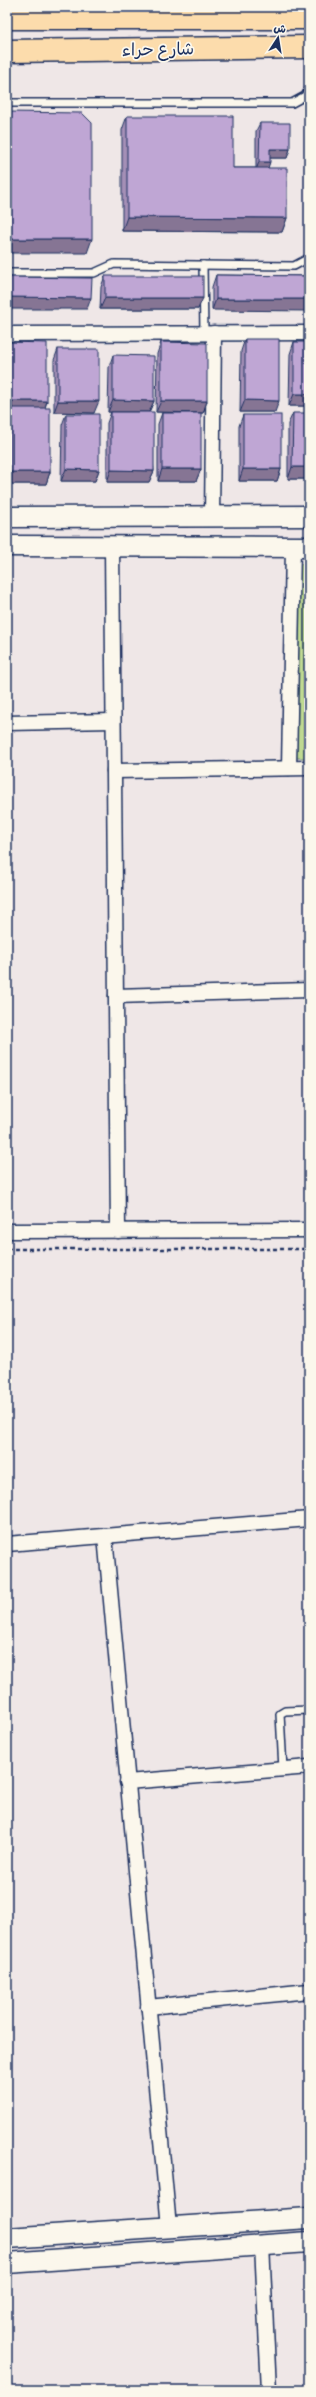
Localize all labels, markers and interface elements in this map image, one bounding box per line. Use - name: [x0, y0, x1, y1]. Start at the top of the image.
- north arrow: [258, 18, 298, 58]
- text: ش: [273, 20, 287, 36]
- street label: شارع حراء: [122, 38, 194, 62]

